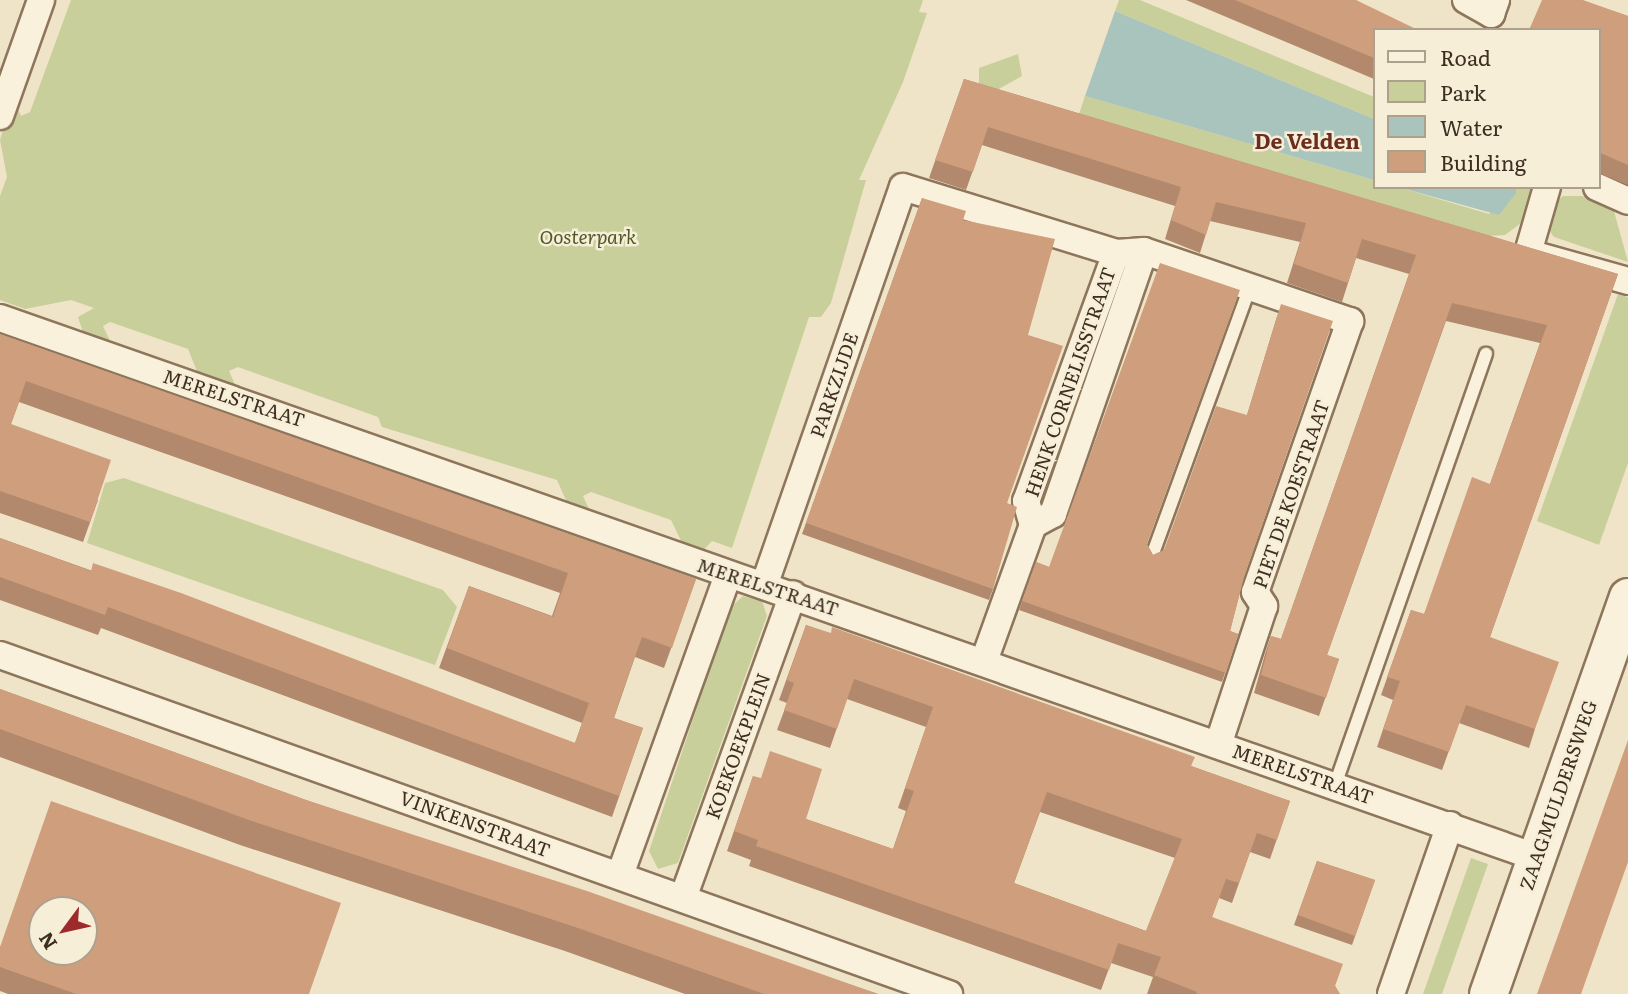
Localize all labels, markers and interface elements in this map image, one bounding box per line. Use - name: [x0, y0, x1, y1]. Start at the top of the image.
- legend: [1372, 28, 1600, 189]
- text: Road: [1440, 41, 1491, 72]
- text: Park: [1440, 76, 1486, 107]
- text: Water: [1440, 111, 1502, 142]
- district label: De Velden: [1254, 127, 1360, 153]
- text: Building: [1440, 146, 1526, 177]
- park label: Oosterpark: [540, 226, 636, 248]
- street label: HENK CORNELISSTRAAT: [1020, 264, 1120, 500]
- street label: PARKZIJDE: [805, 329, 863, 441]
- street label: MERELSTRAAT: [160, 364, 308, 432]
- street label: PIET DE KOESTRAAT: [1248, 397, 1334, 591]
- street label: MERELSTRAAT: [694, 553, 842, 621]
- street label: KOEKOEKPLEIN: [701, 670, 775, 822]
- street label: ZAAGMULDERSWEG: [1515, 697, 1601, 893]
- street label: MERELSTRAAT: [1229, 739, 1377, 809]
- street label: VINKENSTRAAT: [396, 786, 554, 862]
- north arrow: [28, 896, 98, 966]
- text: N: [31, 927, 63, 956]

